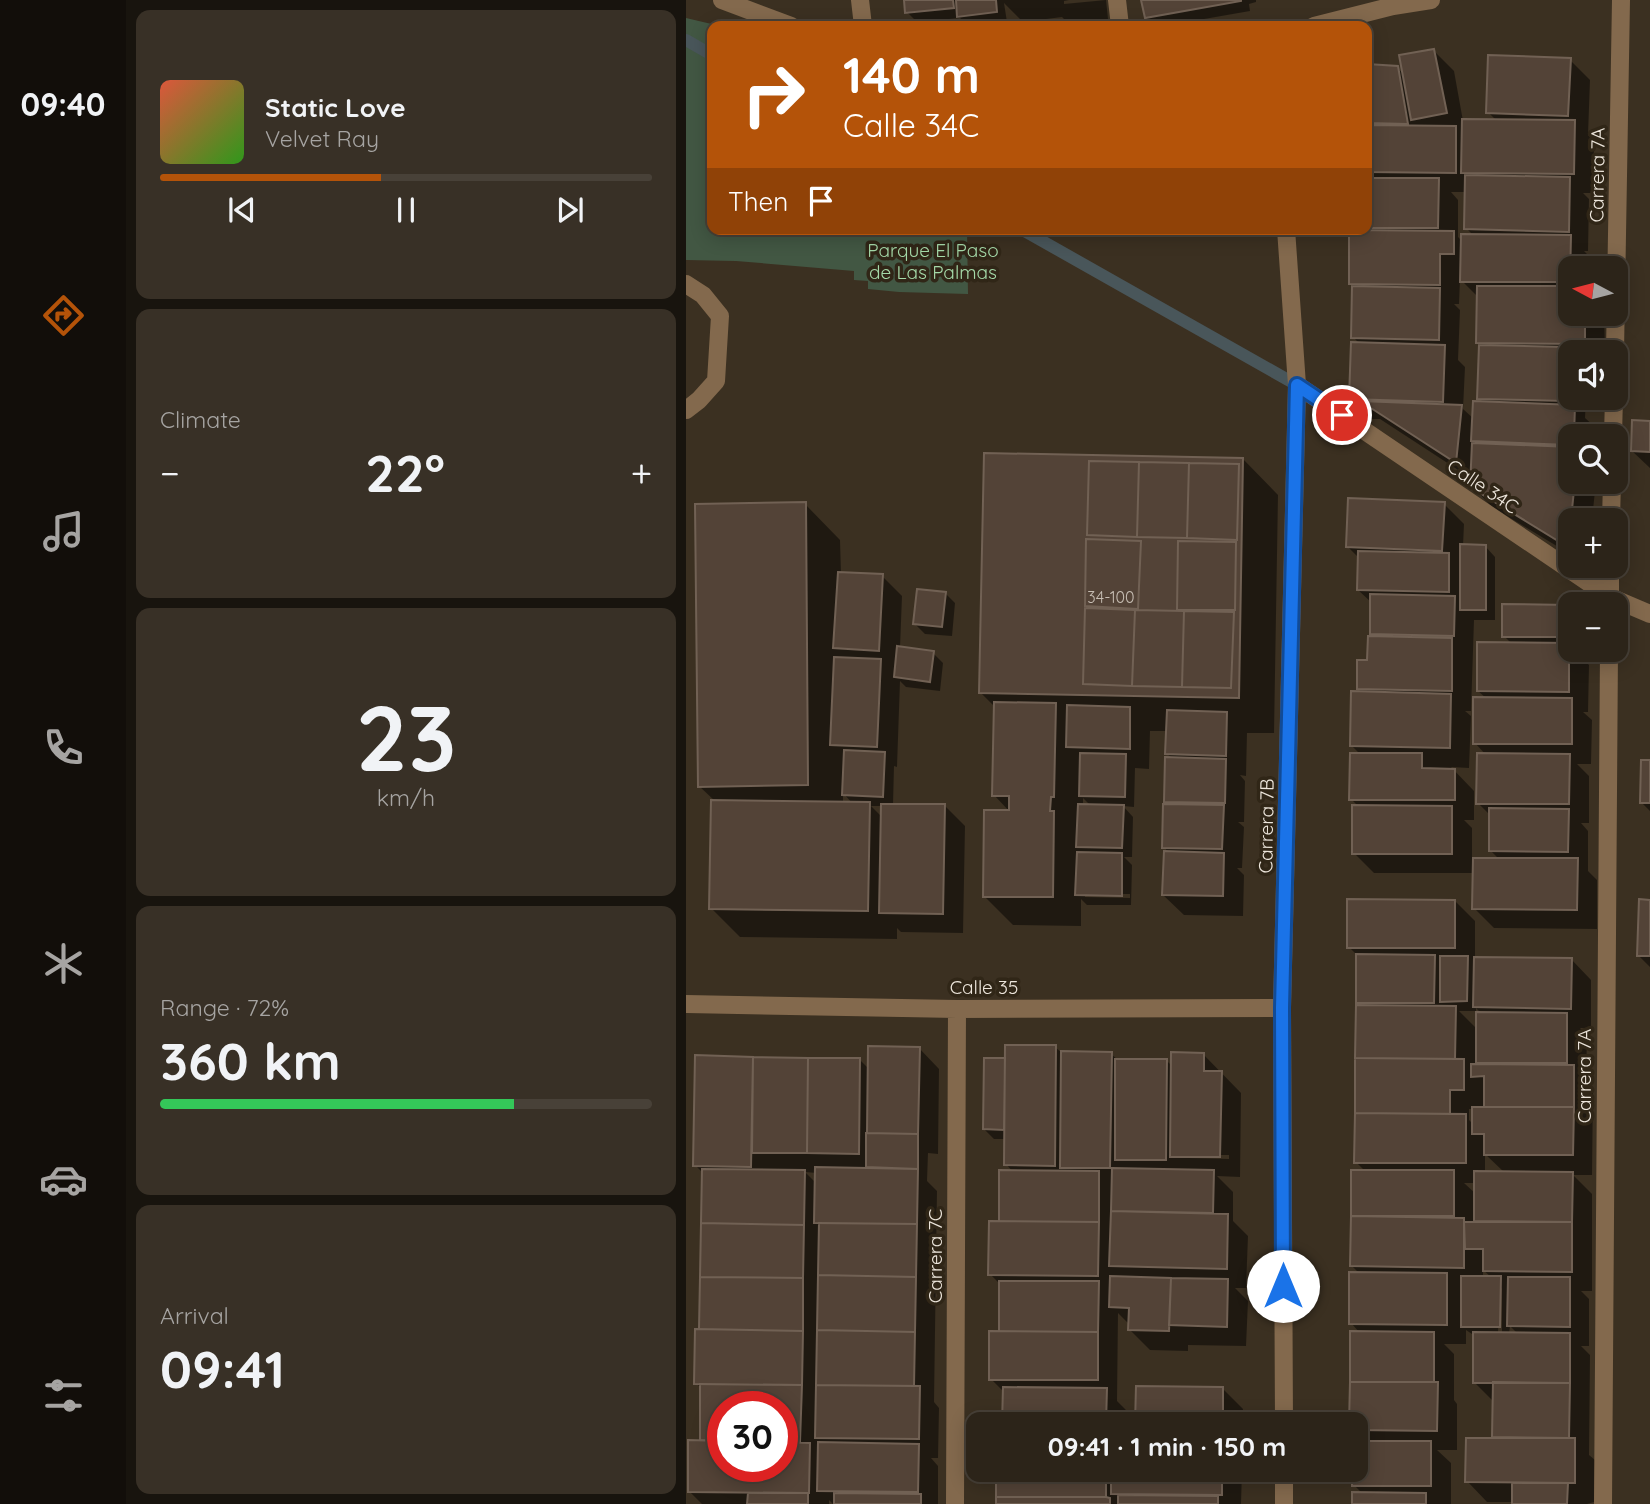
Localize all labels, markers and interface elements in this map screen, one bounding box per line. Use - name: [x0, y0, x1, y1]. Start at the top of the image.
- text: 140 m: [843, 44, 980, 105]
- icon: right: [728, 49, 819, 140]
- text: 09:40: [20, 84, 106, 124]
- text: Static Love: [265, 91, 406, 124]
- text: Calle 34C: [843, 105, 979, 145]
- text: Velvet Ray: [265, 124, 379, 153]
- street label: Carrera 7A: [1584, 127, 1610, 223]
- icon: arrive: [802, 182, 840, 220]
- text: Then: [728, 185, 788, 218]
- icon: previous: [223, 191, 261, 229]
- icon: pause: [387, 191, 425, 229]
- icon: next: [551, 191, 589, 229]
- park label: Parque El Paso de Las Palmas: [867, 238, 999, 284]
- north arrow: [1558, 256, 1628, 326]
- map controls: [1558, 256, 1628, 662]
- icon: directions: [39, 291, 88, 340]
- button: sound: [1558, 340, 1628, 410]
- pin: [1312, 385, 1372, 445]
- icon: arrive: [1323, 396, 1361, 434]
- text: Climate: [160, 405, 241, 434]
- button: search: [1558, 424, 1628, 494]
- text: 22°: [365, 440, 445, 505]
- text: −: [160, 449, 180, 497]
- text: +: [631, 449, 652, 497]
- street label: Calle 34C: [1443, 453, 1523, 519]
- icon: music: [39, 507, 88, 556]
- button: +: [1558, 508, 1628, 578]
- house number: 34-100: [1087, 587, 1135, 607]
- button: −: [1558, 592, 1628, 662]
- text: 23: [356, 680, 456, 794]
- icon: phone: [39, 723, 88, 772]
- street label: Carrera 7B: [1253, 778, 1279, 874]
- text: km/h: [377, 783, 435, 812]
- icon: climate: [39, 939, 88, 988]
- street label: Calle 35: [950, 975, 1018, 999]
- text: Range · 72%: [160, 993, 289, 1022]
- text: 360 km: [160, 1028, 341, 1093]
- street label: Carrera 7A: [1572, 1029, 1596, 1123]
- icon: car: [39, 1155, 88, 1204]
- street label: Carrera 7C: [923, 1209, 947, 1303]
- position arrow: [1246, 1249, 1320, 1323]
- text: Arrival: [160, 1301, 229, 1330]
- text: 09:41: [160, 1336, 285, 1401]
- icon: filters: [39, 1371, 88, 1420]
- speed limit sign: 30: [707, 1391, 798, 1482]
- text: 09:41 · 1 min · 150 m: [1048, 1430, 1286, 1463]

